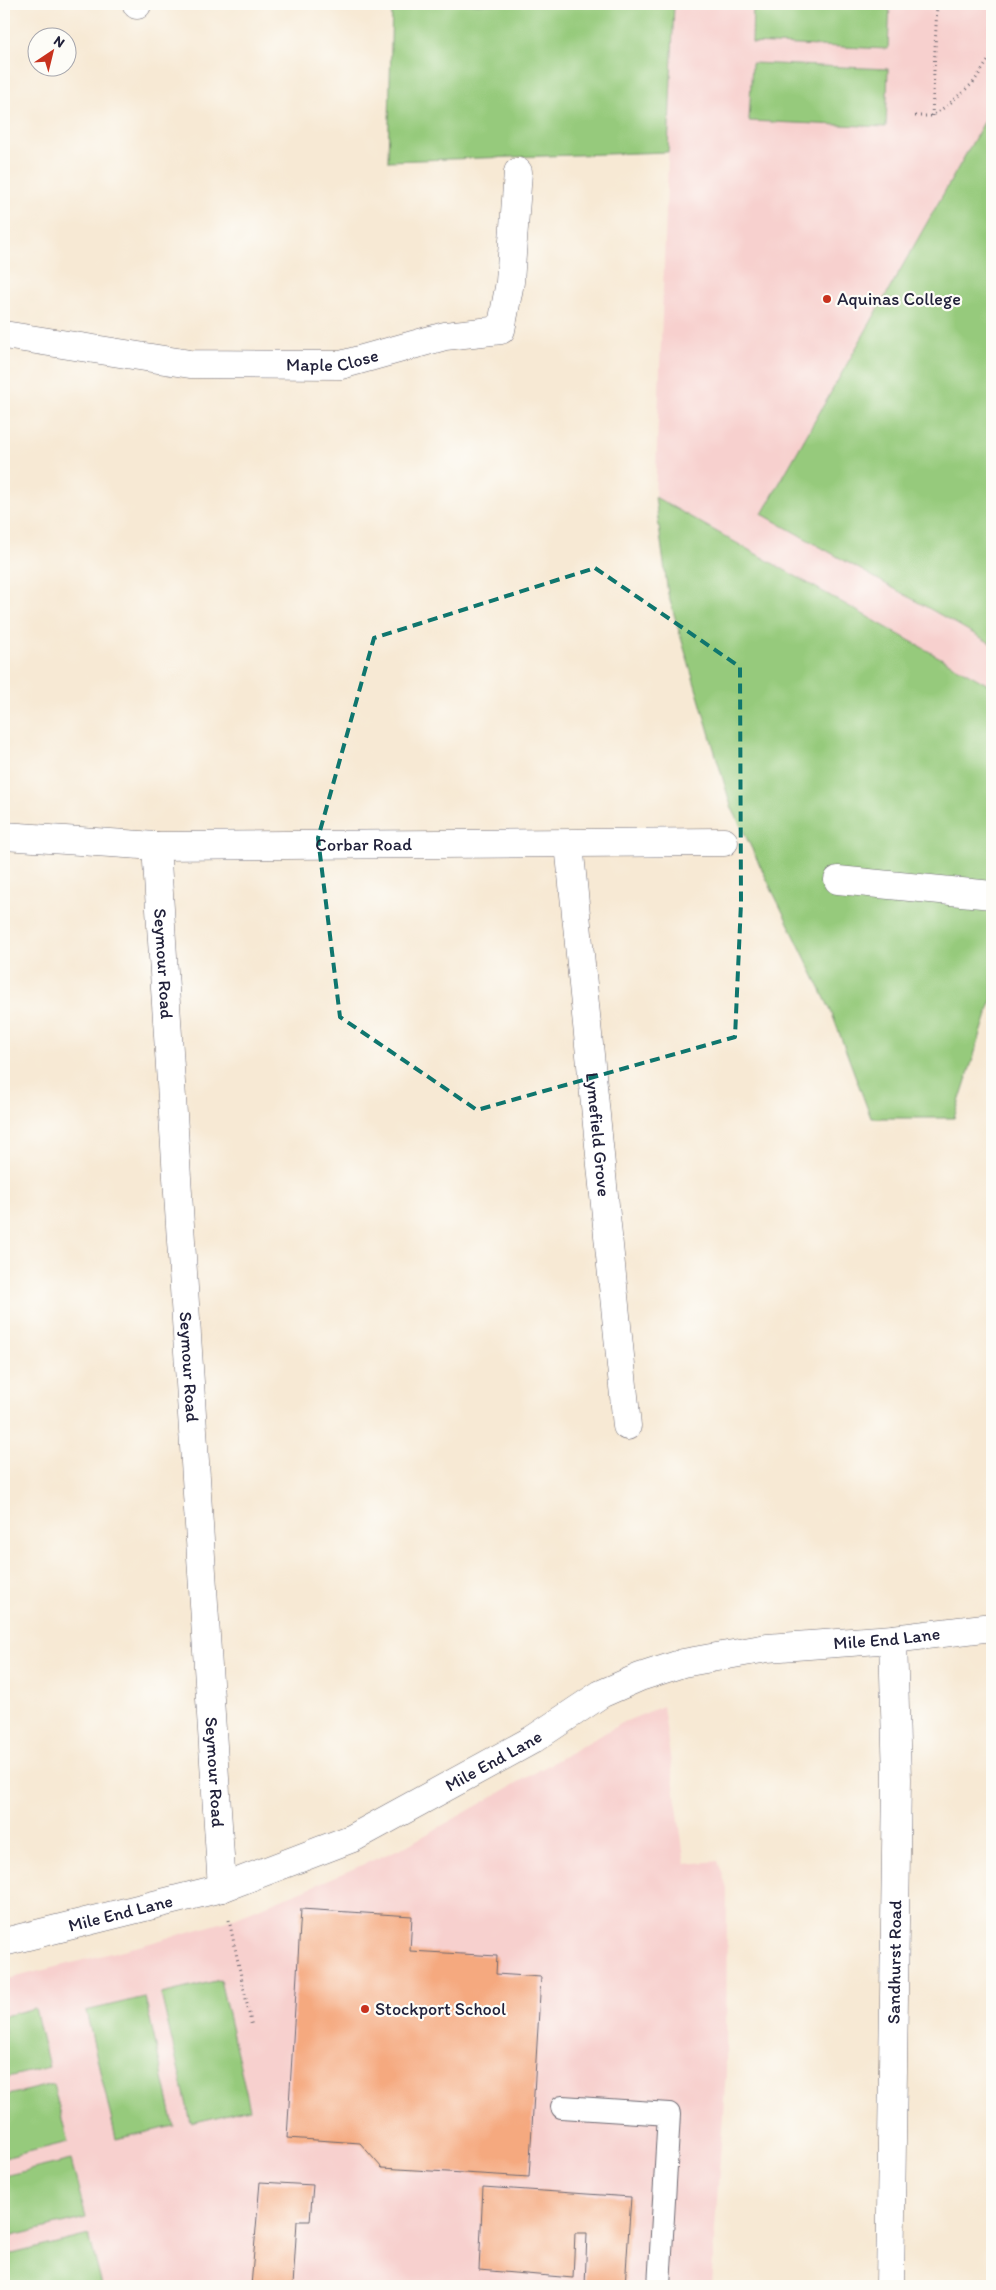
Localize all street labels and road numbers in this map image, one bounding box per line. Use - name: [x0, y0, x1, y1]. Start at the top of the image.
- street label: Maple Close: [286, 344, 381, 377]
- street label: Corbar Road: [315, 833, 412, 856]
- street label: Seymour Road: [149, 908, 178, 1020]
- street label: Lymefield Grove: [581, 1071, 615, 1198]
- street label: Seymour Road: [175, 1311, 203, 1423]
- street label: Mile End Lane: [833, 1622, 941, 1654]
- street label: Seymour Road: [200, 1716, 229, 1828]
- street label: Mile End Lane: [441, 1725, 546, 1796]
- street label: Mile End Lane: [66, 1890, 175, 1937]
- street label: Sandhurst Road: [883, 1900, 906, 2024]

